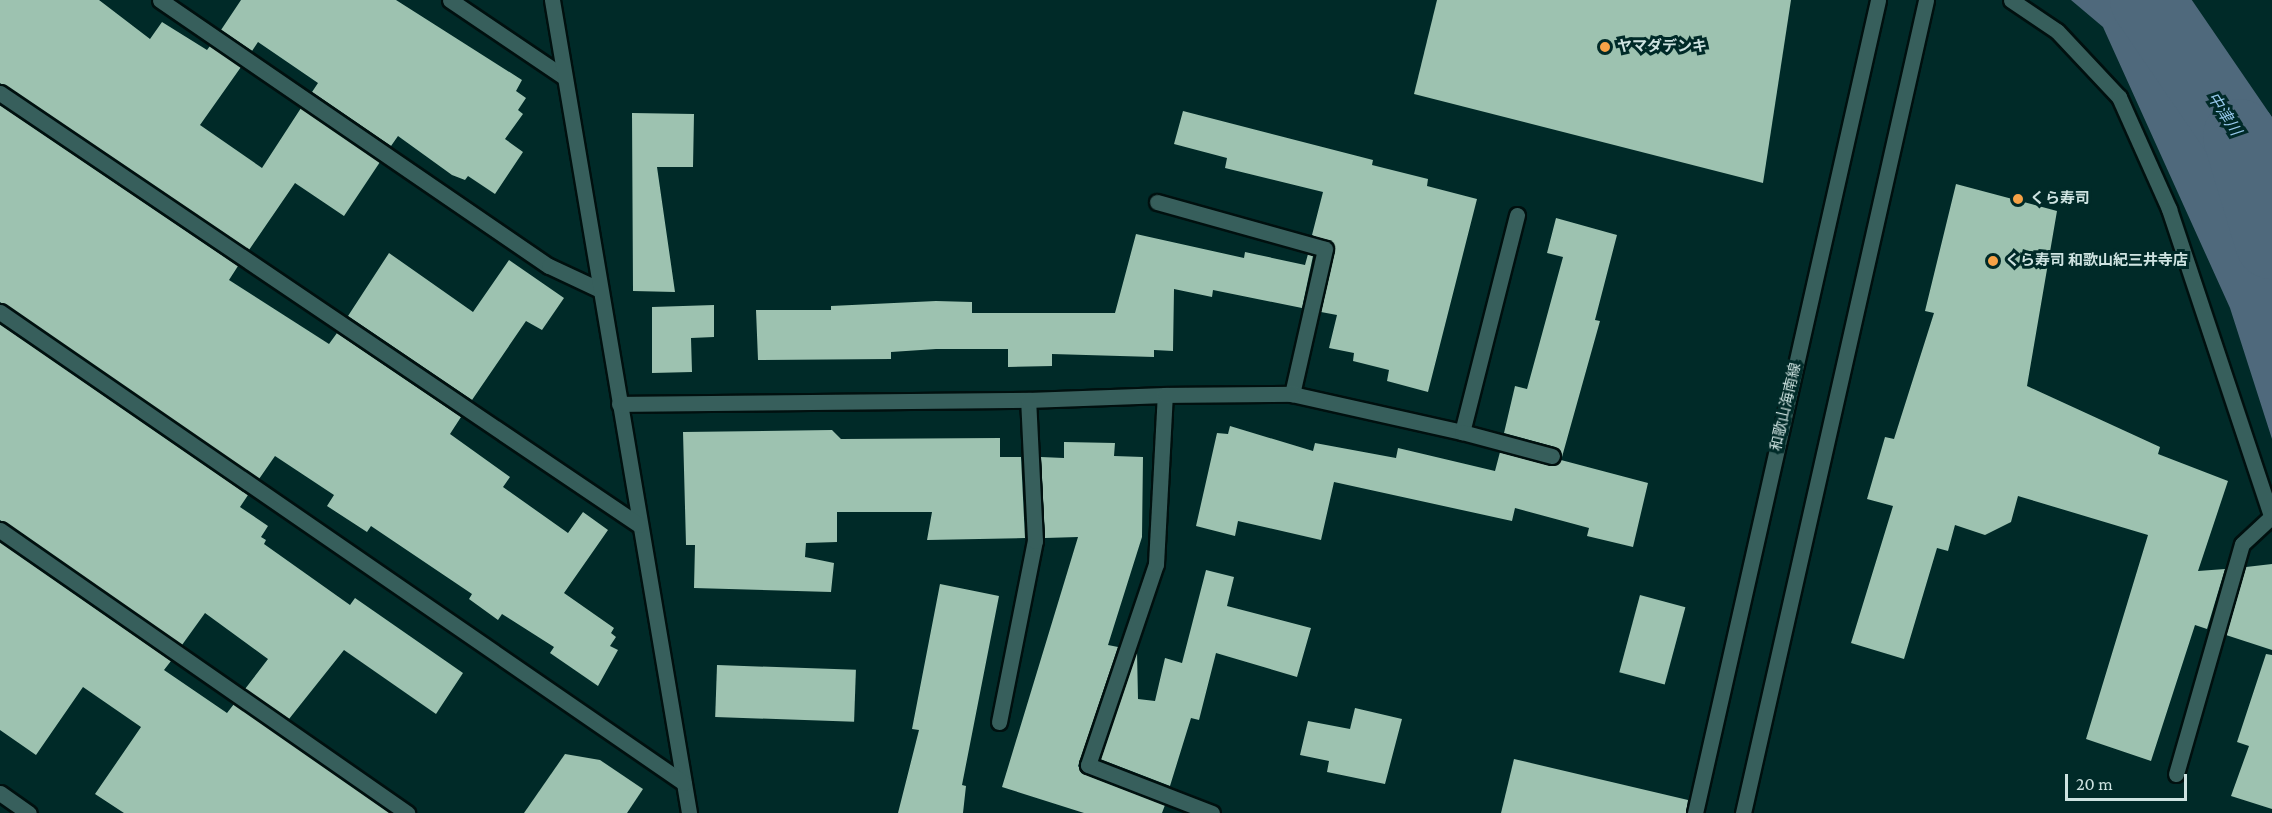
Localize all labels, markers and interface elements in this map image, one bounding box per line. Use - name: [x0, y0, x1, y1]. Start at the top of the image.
- place label: ヤマダデンキ: [1617, 38, 1707, 56]
- marker: ヤマダデンキ: [1598, 40, 1612, 54]
- water label: 中津川: [2203, 89, 2245, 139]
- place label: くら寿司: [2030, 190, 2090, 208]
- marker: くら寿司: [2011, 192, 2025, 206]
- place label: くら寿司 和歌山紀三井寺店: [2005, 252, 2188, 270]
- marker: くら寿司 和歌山紀三井寺店: [1986, 254, 2000, 268]
- street label: 和歌山海南線: [1767, 361, 1805, 453]
- scale bar: [2068, 762, 2190, 800]
- text: 20 m: [2076, 774, 2113, 794]

